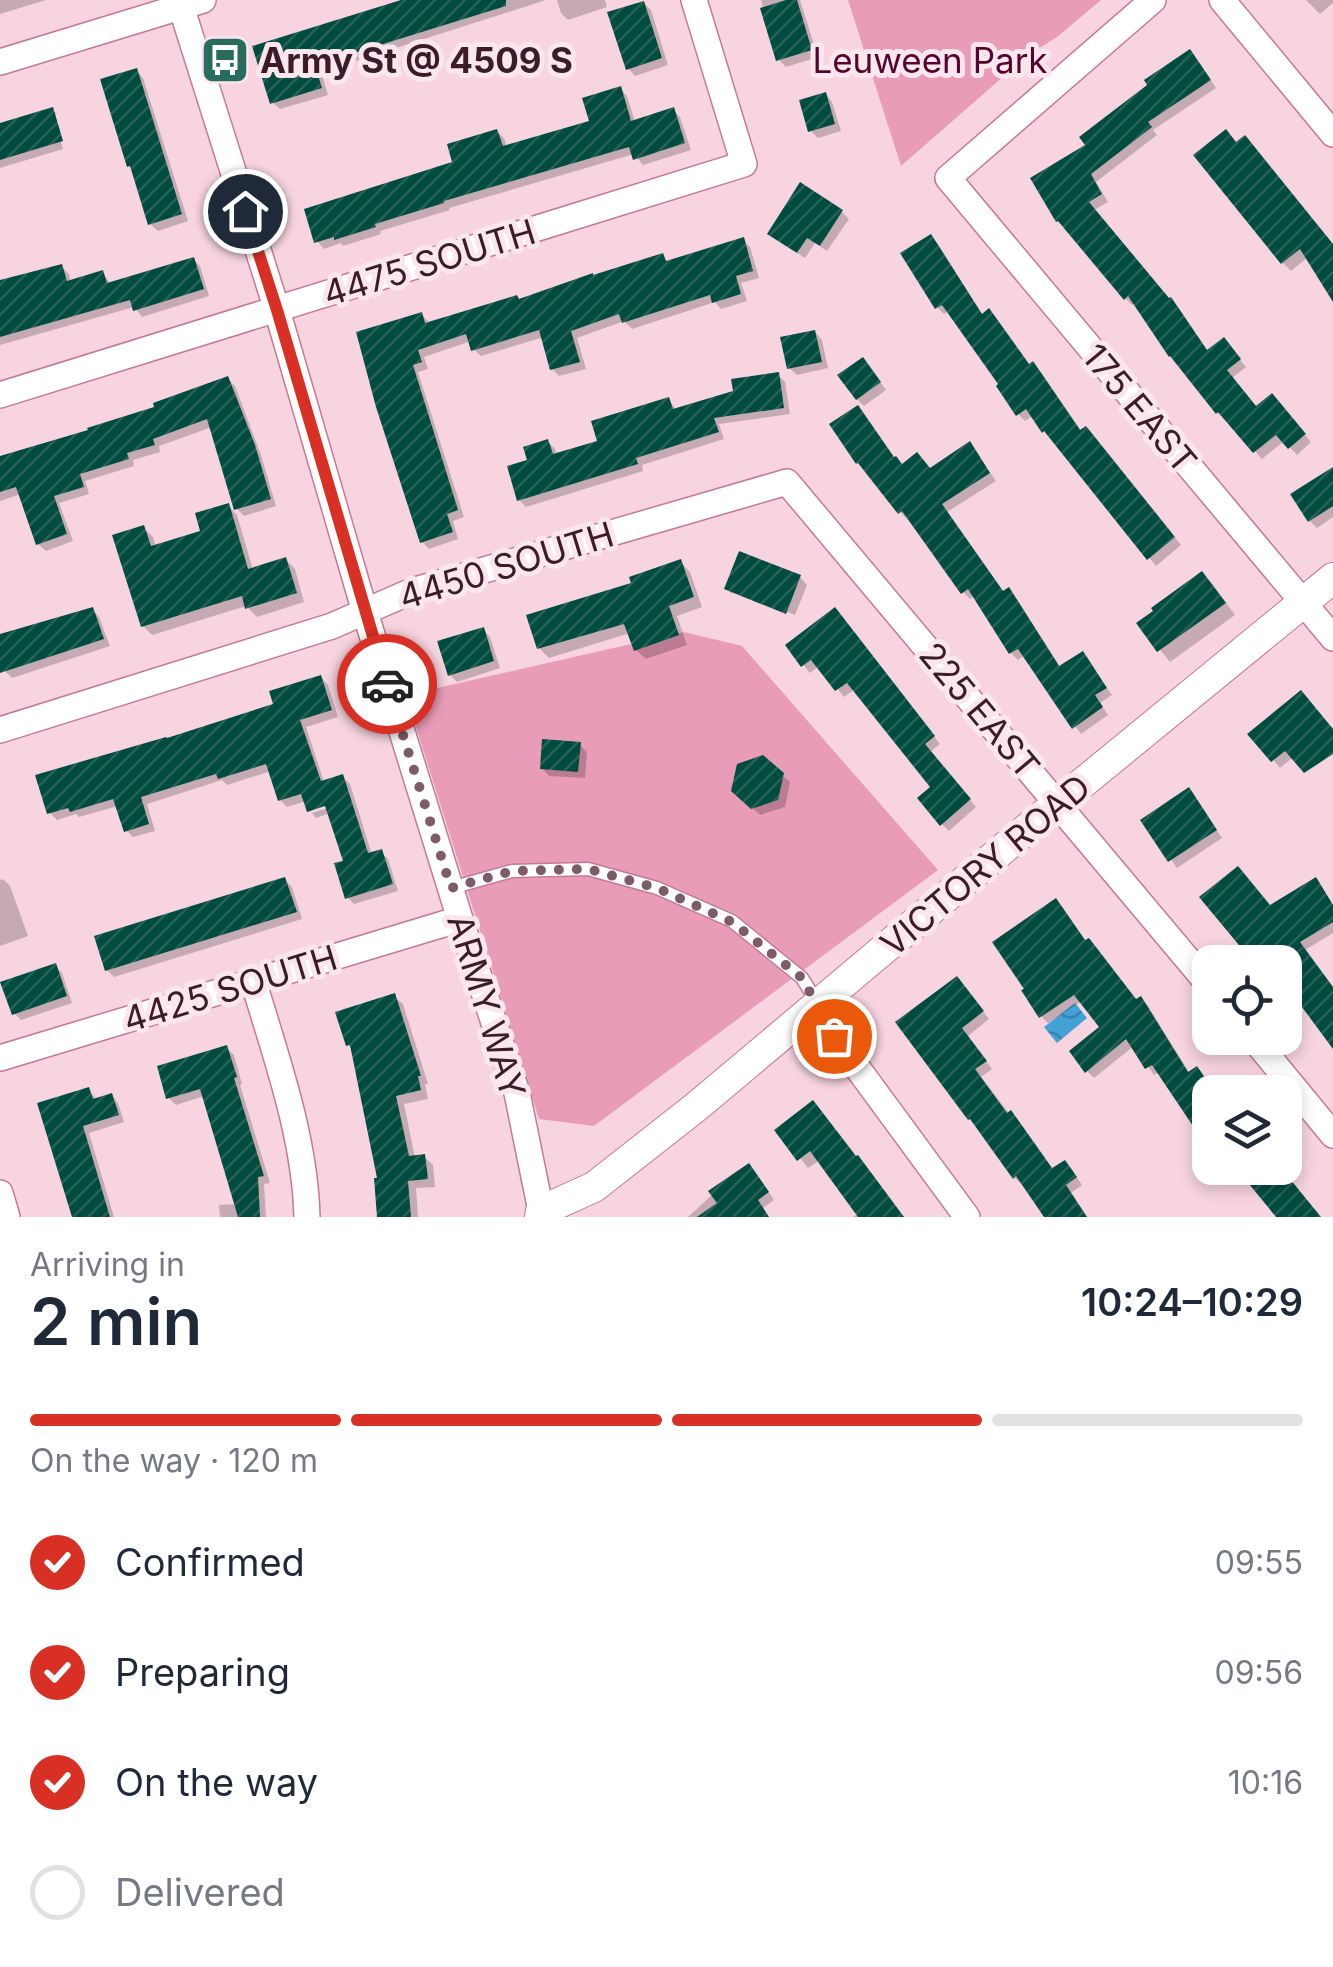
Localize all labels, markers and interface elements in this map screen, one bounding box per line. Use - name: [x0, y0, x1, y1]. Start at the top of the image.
- bus stop icon: Army St @ 4509 S: [199, 34, 251, 86]
- place label: Army St @ 4509 S: [260, 39, 573, 81]
- park label: Leuween Park: [812, 39, 1048, 81]
- pin: [203, 169, 288, 254]
- icon: home: [218, 184, 273, 239]
- street label: 4475 SOUTH: [318, 210, 540, 314]
- street label: 175 EAST: [1074, 335, 1206, 481]
- street label: 4450 SOUTH: [394, 512, 618, 618]
- courier: [337, 634, 437, 734]
- street label: 225 EAST: [911, 634, 1049, 786]
- icon: car: [360, 657, 415, 712]
- street label: VICTORY ROAD: [872, 765, 1098, 965]
- street label: ARMY WAY: [439, 909, 535, 1103]
- street label: 4425 SOUTH: [118, 936, 342, 1040]
- map controls: [1192, 945, 1302, 1185]
- button: locate: [1192, 945, 1302, 1055]
- pin: [792, 994, 877, 1079]
- icon: bag: [807, 1009, 862, 1064]
- button: layers: [1192, 1075, 1302, 1185]
- text: Arriving in: [30, 1245, 185, 1284]
- text: 10:24–10:29: [1081, 1279, 1303, 1325]
- text: 2 min: [30, 1282, 202, 1361]
- text: On the way · 120 m: [30, 1441, 318, 1480]
- icon: check: [30, 1535, 85, 1590]
- text: Confirmed: [115, 1539, 305, 1585]
- text: 09:55: [1215, 1543, 1303, 1582]
- icon: check: [30, 1645, 85, 1700]
- text: Preparing: [115, 1649, 290, 1695]
- text: 09:56: [1214, 1653, 1303, 1692]
- icon: check: [30, 1755, 85, 1810]
- text: On the way: [115, 1759, 318, 1805]
- text: 10:16: [1228, 1763, 1303, 1802]
- text: Delivered: [115, 1869, 285, 1915]

